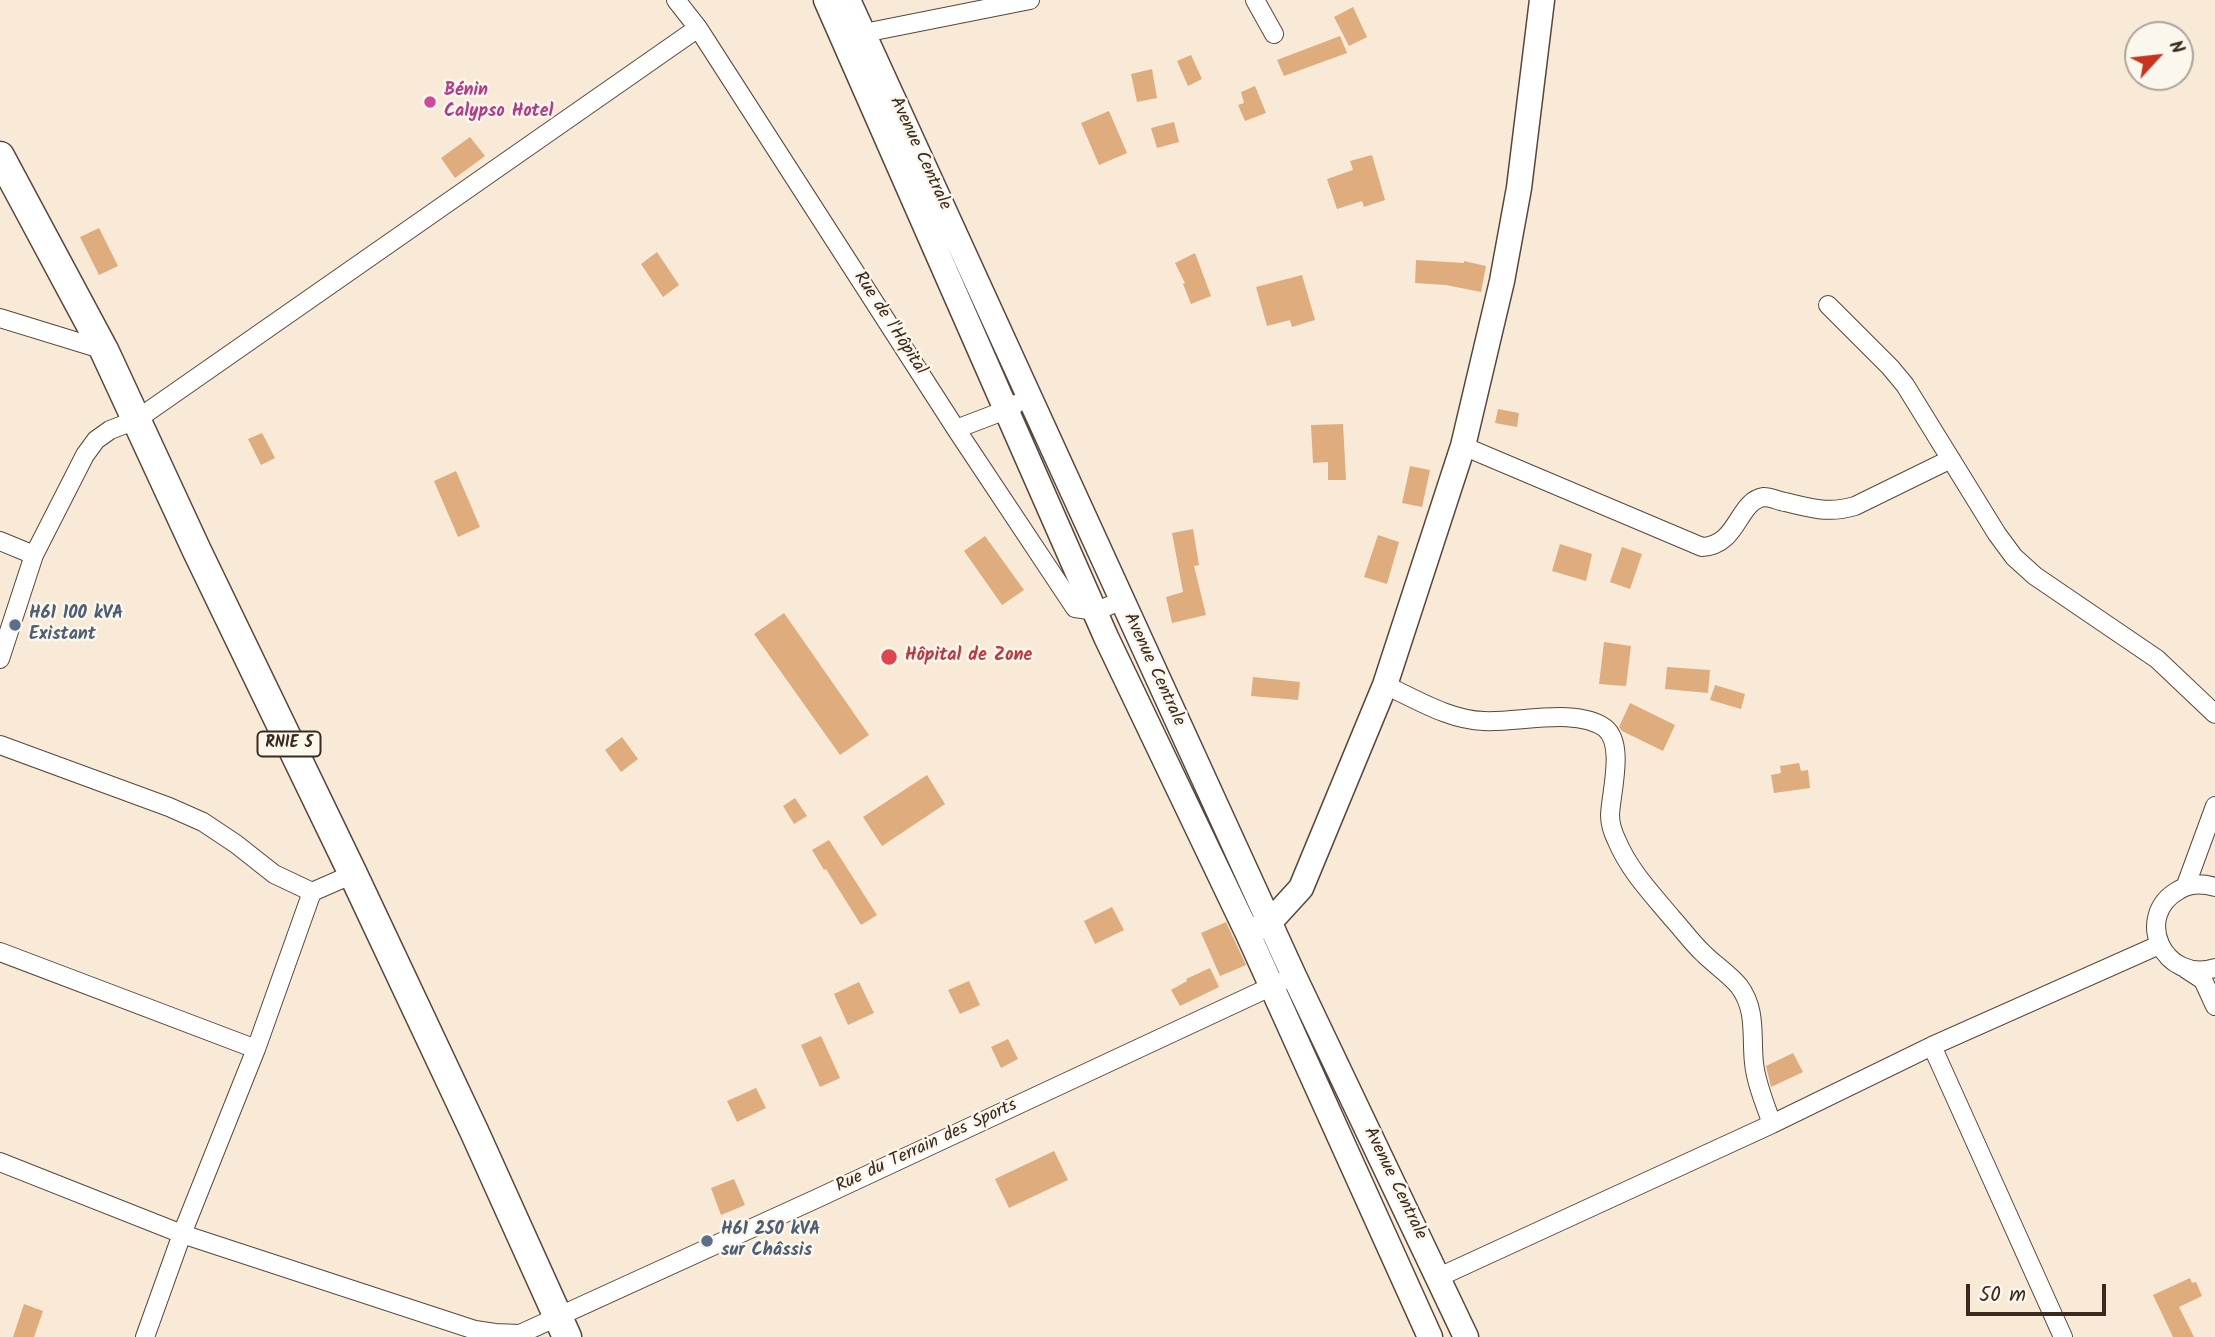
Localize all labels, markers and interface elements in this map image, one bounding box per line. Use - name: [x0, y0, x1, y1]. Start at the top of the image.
- north arrow: [2124, 21, 2194, 91]
- text: N: [2160, 35, 2192, 60]
- place label: Bénin Calypso Hotel: [444, 81, 553, 124]
- marker: Bénin Calypso Hotel: [422, 94, 438, 110]
- street label: Avenue Centrale: [883, 94, 955, 214]
- street label: Rue de l'Hôpital: [848, 268, 930, 380]
- place label: H61 100 kVA Existant: [29, 604, 123, 646]
- street label: Avenue Centrale: [1117, 610, 1189, 730]
- marker: H61 100 kVA Existant: [7, 617, 23, 633]
- place label: Hôpital de Zone: [905, 646, 1032, 668]
- marker: Hôpital de Zone: [879, 647, 899, 667]
- road number: RNIE 5: [258, 732, 320, 757]
- street label: Rue du Terrain des Sports: [833, 1095, 1021, 1199]
- street label: Avenue Centrale: [1357, 1124, 1431, 1244]
- place label: H61 250 kVA sur Châssis: [721, 1220, 820, 1262]
- marker: H61 250 kVA sur Châssis: [699, 1233, 715, 1249]
- scale bar: [1970, 1270, 2110, 1314]
- text: 50 m: [1979, 1279, 2026, 1312]

